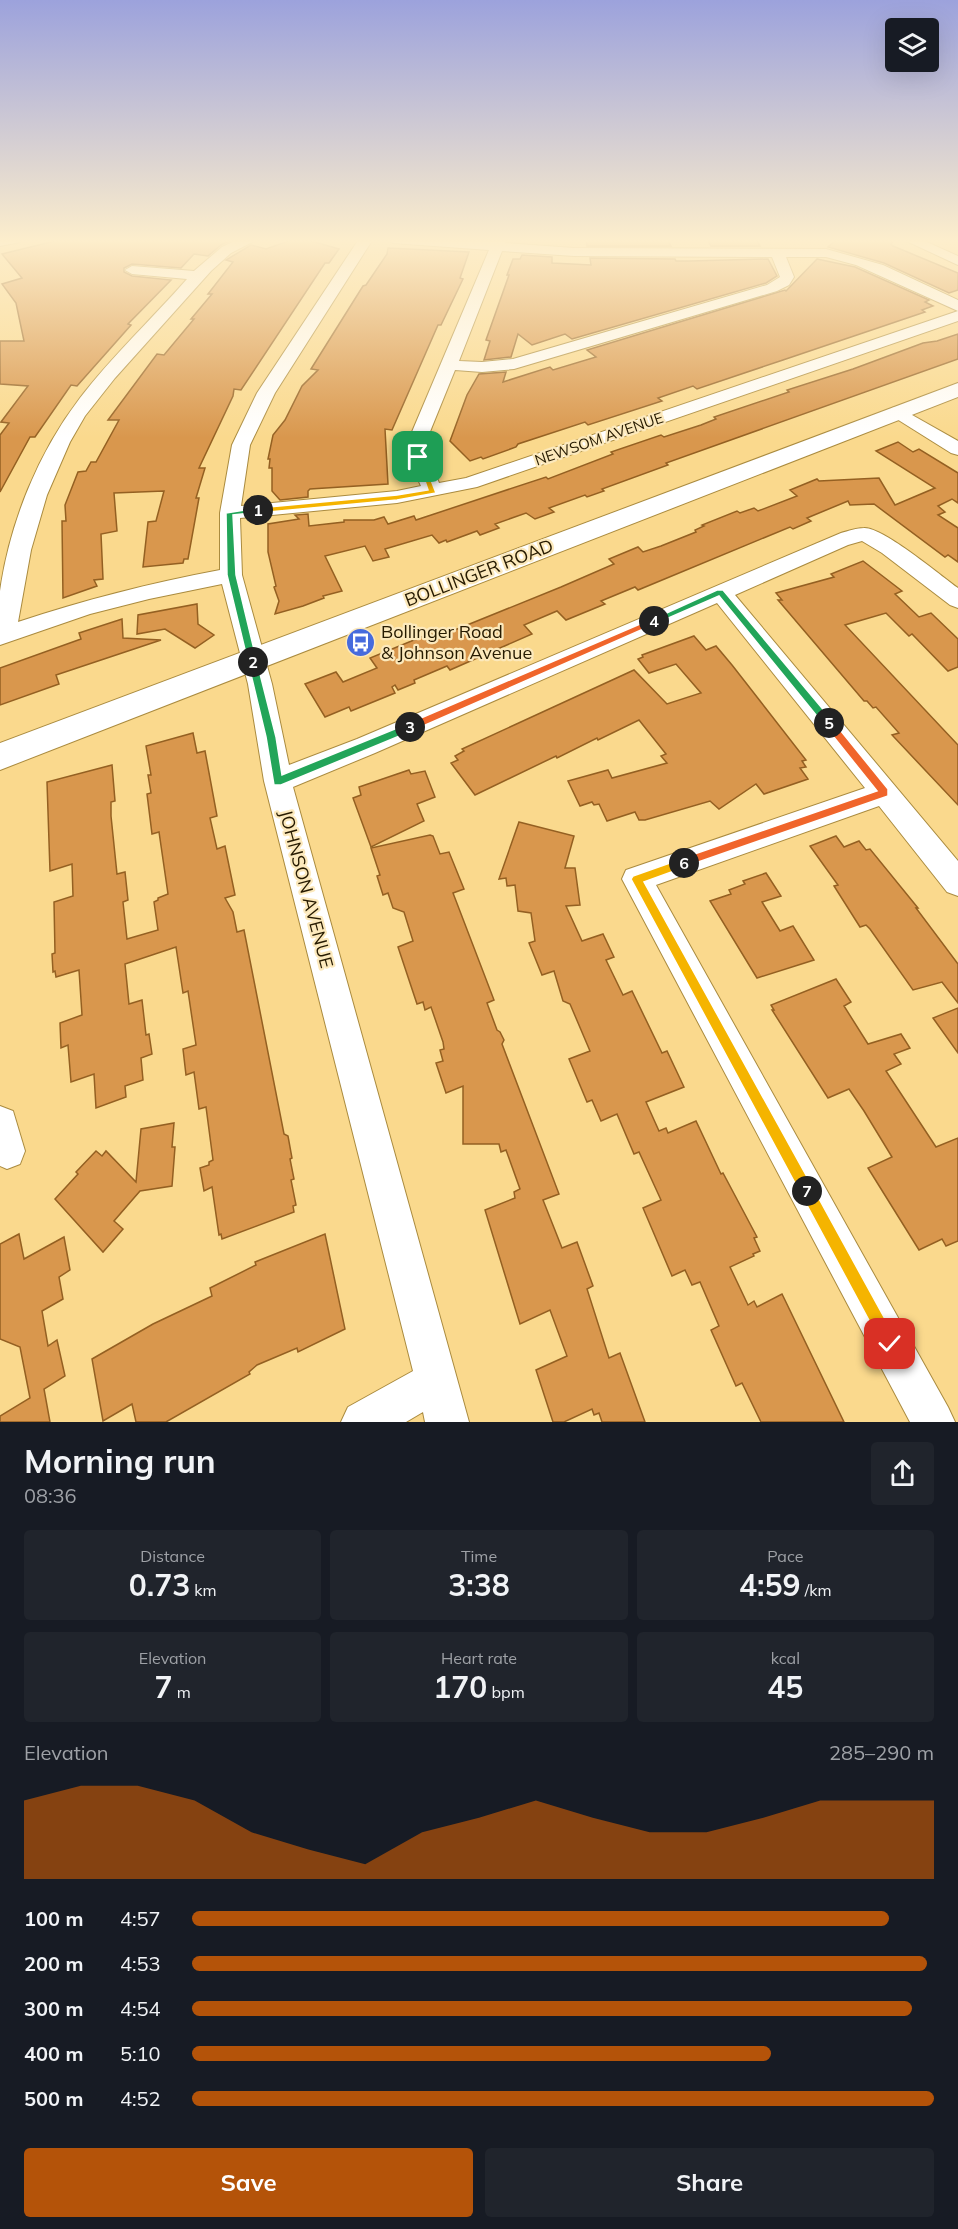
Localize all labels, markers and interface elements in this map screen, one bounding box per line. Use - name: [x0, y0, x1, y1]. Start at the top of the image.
- map controls: [885, 18, 939, 72]
- button: layers: [885, 18, 939, 72]
- street label: NEWSOM AVENUE: [532, 408, 666, 469]
- pin: [392, 431, 443, 482]
- icon: arrive: [401, 440, 434, 473]
- pin: 1: [243, 495, 273, 525]
- text: 1: [253, 500, 263, 520]
- street label: BOLLINGER ROAD: [401, 534, 556, 611]
- pin: 4: [639, 606, 669, 636]
- text: 4: [649, 611, 659, 631]
- place label: Bollinger Road & Johnson Avenue: [381, 620, 532, 664]
- bus stop icon: Bollinger Road & Johnson Avenue: [344, 626, 376, 658]
- pin: 2: [238, 647, 268, 677]
- text: 2: [248, 652, 258, 672]
- pin: 5: [814, 708, 844, 738]
- pin: 3: [395, 712, 425, 742]
- text: 5: [824, 713, 834, 733]
- text: 3: [405, 717, 415, 737]
- street label: JOHNSON AVENUE: [274, 807, 339, 971]
- pin: 6: [669, 848, 699, 878]
- text: 6: [679, 853, 689, 873]
- pin: 7: [792, 1176, 822, 1206]
- text: 7: [802, 1181, 812, 1201]
- pin: [864, 1318, 915, 1369]
- icon: check: [873, 1327, 906, 1360]
- text: Morning run: [24, 1440, 216, 1481]
- button: share: [871, 1442, 934, 1505]
- text: 08:36: [24, 1483, 77, 1508]
- text: Distance: [140, 1546, 205, 1566]
- text: Time: [461, 1546, 497, 1566]
- text: Pace: [767, 1546, 803, 1566]
- text: 0.73: [129, 1566, 190, 1604]
- text: 3:38: [448, 1566, 510, 1604]
- text: 4:59: [739, 1566, 801, 1604]
- text: km: [190, 1580, 217, 1600]
- text: /km: [801, 1580, 832, 1600]
- text: Elevation: [139, 1648, 207, 1668]
- text: Heart rate: [441, 1648, 517, 1668]
- text: kcal: [771, 1648, 800, 1668]
- text: 7: [155, 1668, 173, 1706]
- text: 170: [433, 1668, 487, 1706]
- text: 45: [767, 1668, 803, 1706]
- text: m: [173, 1682, 191, 1702]
- text: bpm: [487, 1682, 525, 1702]
- text: Elevation: [24, 1740, 109, 1765]
- text: 285–290 m: [829, 1740, 934, 1765]
- text: 100 m: [24, 1906, 83, 1931]
- text: 4:57: [120, 1906, 161, 1931]
- text: 200 m: [24, 1951, 83, 1976]
- text: 4:53: [120, 1951, 161, 1976]
- text: 300 m: [24, 1996, 83, 2021]
- text: 4:54: [120, 1996, 161, 2021]
- text: 400 m: [24, 2041, 83, 2066]
- text: 5:10: [120, 2041, 161, 2066]
- text: 500 m: [24, 2086, 83, 2111]
- text: 4:52: [120, 2086, 161, 2111]
- button: Save: [24, 2148, 473, 2217]
- button: Share: [485, 2148, 934, 2217]

